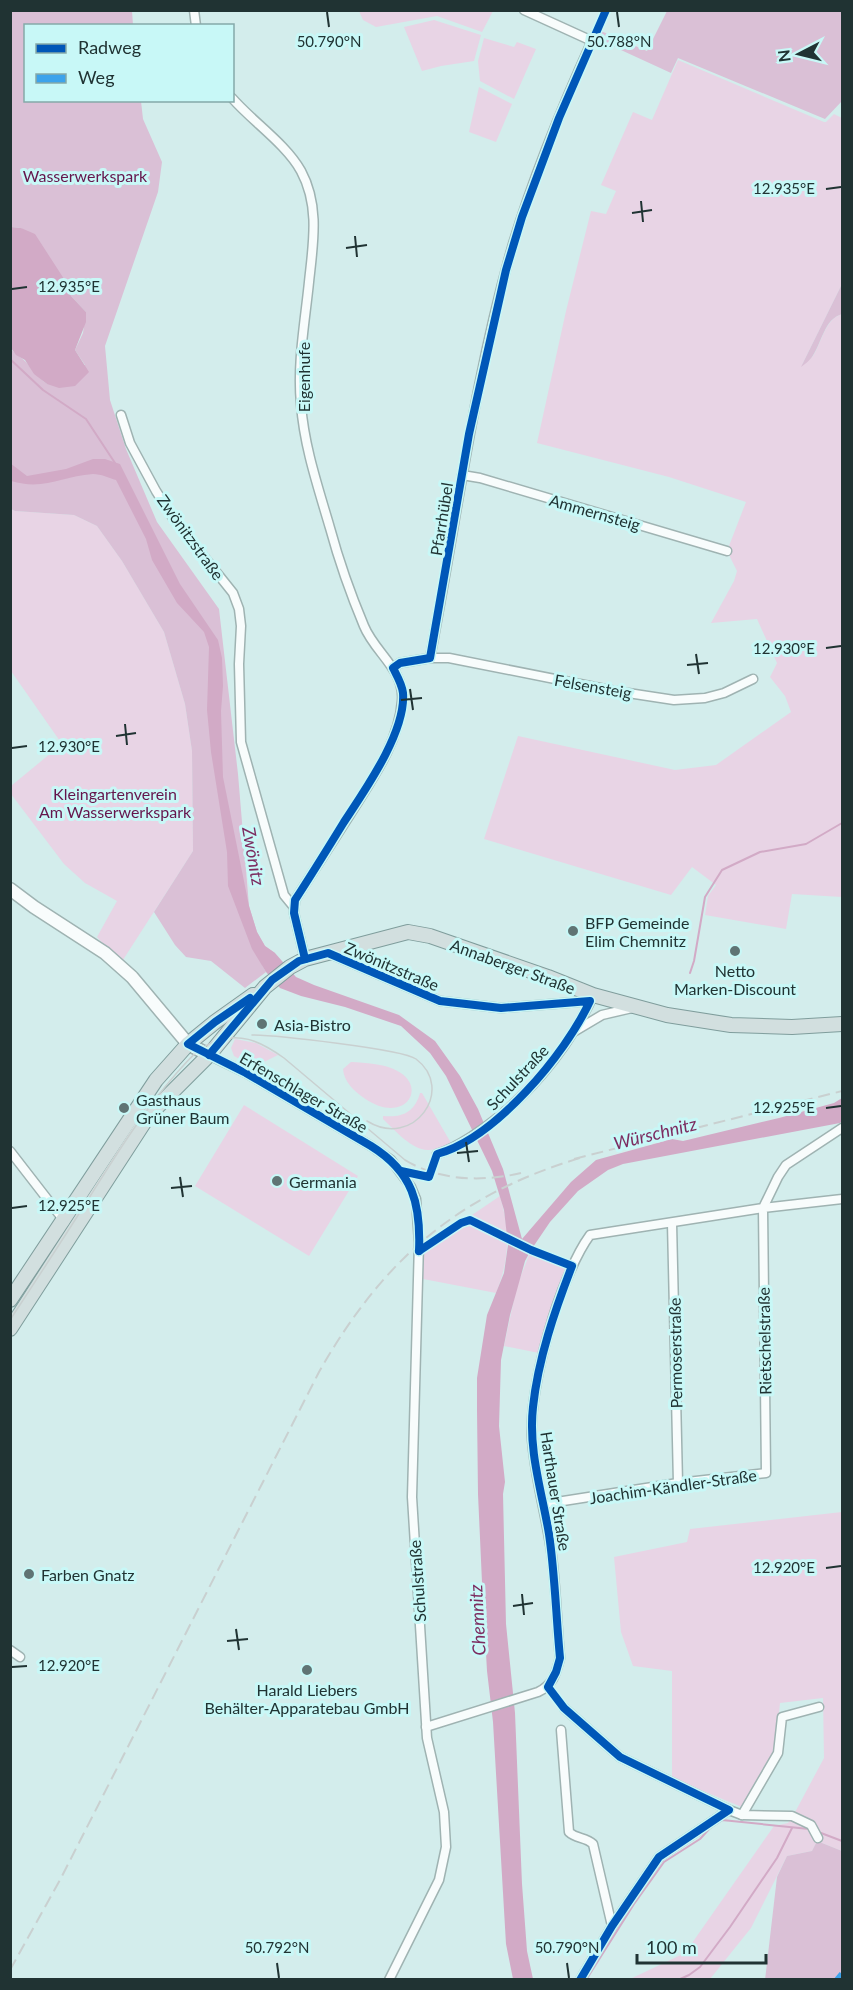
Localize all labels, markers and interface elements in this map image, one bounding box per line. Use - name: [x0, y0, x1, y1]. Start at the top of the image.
- legend: [24, 24, 234, 102]
- north arrow: [769, 24, 829, 84]
- text: 50.790°N: [297, 32, 361, 50]
- text: 50.788°N: [587, 32, 651, 50]
- text: Radweg: [78, 36, 141, 58]
- text: N: [773, 49, 794, 63]
- text: Weg: [78, 66, 115, 88]
- park label: Wasserwerkspark: [23, 166, 148, 185]
- text: 12.935°E: [753, 179, 815, 197]
- text: 12.935°E: [38, 277, 100, 295]
- street label: Eigenhufe: [294, 342, 313, 412]
- street label: Pfarrhübel: [426, 481, 456, 557]
- street label: Ammernsteig: [547, 490, 643, 534]
- street label: Zwönitzstraße: [154, 491, 228, 583]
- text: 12.930°E: [753, 639, 815, 657]
- street label: Felsensteig: [553, 670, 633, 702]
- text: 12.930°E: [38, 737, 100, 755]
- park label: Kleingartenverein Am Wasserwerkspark: [39, 784, 192, 821]
- water label: Zwönitz: [238, 824, 270, 888]
- place label: BFP Gemeinde Elim Chemnitz: [585, 913, 689, 950]
- marker: BFP Gemeinde Elim Chemnitz: [566, 924, 580, 938]
- street label: Annaberger Straße: [448, 935, 578, 997]
- street label: Zwönitzstraße: [342, 938, 442, 994]
- marker: Netto Marken-Discount: [728, 944, 742, 958]
- place label: Netto Marken-Discount: [674, 961, 796, 998]
- place label: Asia-Bistro: [274, 1015, 351, 1034]
- marker: Asia-Bistro: [255, 1017, 269, 1031]
- street label: Schulstraße: [482, 1041, 552, 1113]
- street label: Erfenschlager Straße: [237, 1048, 371, 1136]
- place label: Gasthaus Grüner Baum: [136, 1090, 230, 1127]
- text: 12.925°E: [753, 1098, 815, 1116]
- marker: Gasthaus Grüner Baum: [117, 1101, 131, 1115]
- water label: Würschnitz: [611, 1112, 699, 1154]
- place label: Germania: [289, 1172, 357, 1191]
- marker: Germania: [270, 1174, 284, 1188]
- text: 12.925°E: [38, 1196, 100, 1214]
- street label: Rietschelstraße: [754, 1287, 774, 1395]
- street label: Permoserstraße: [665, 1297, 685, 1409]
- street label: Harthauer Straße: [537, 1430, 575, 1552]
- street label: Joachim-Kändler-Straße: [588, 1465, 758, 1507]
- street label: Schulstraße: [405, 1539, 429, 1623]
- text: 12.920°E: [753, 1558, 815, 1576]
- place label: Farben Gnatz: [41, 1565, 134, 1584]
- marker: Farben Gnatz: [22, 1567, 36, 1581]
- water label: Chemnitz: [464, 1583, 490, 1656]
- text: 12.920°E: [38, 1656, 100, 1674]
- marker: Harald Liebers Behälter-Apparatebau GmbH: [300, 1663, 314, 1677]
- place label: Harald Liebers Behälter-Apparatebau GmbH: [205, 1680, 409, 1717]
- scale bar: [637, 1927, 766, 1965]
- text: 100 m: [646, 1936, 697, 1958]
- text: 50.792°N: [245, 1938, 309, 1956]
- text: 50.790°N: [535, 1938, 599, 1956]

